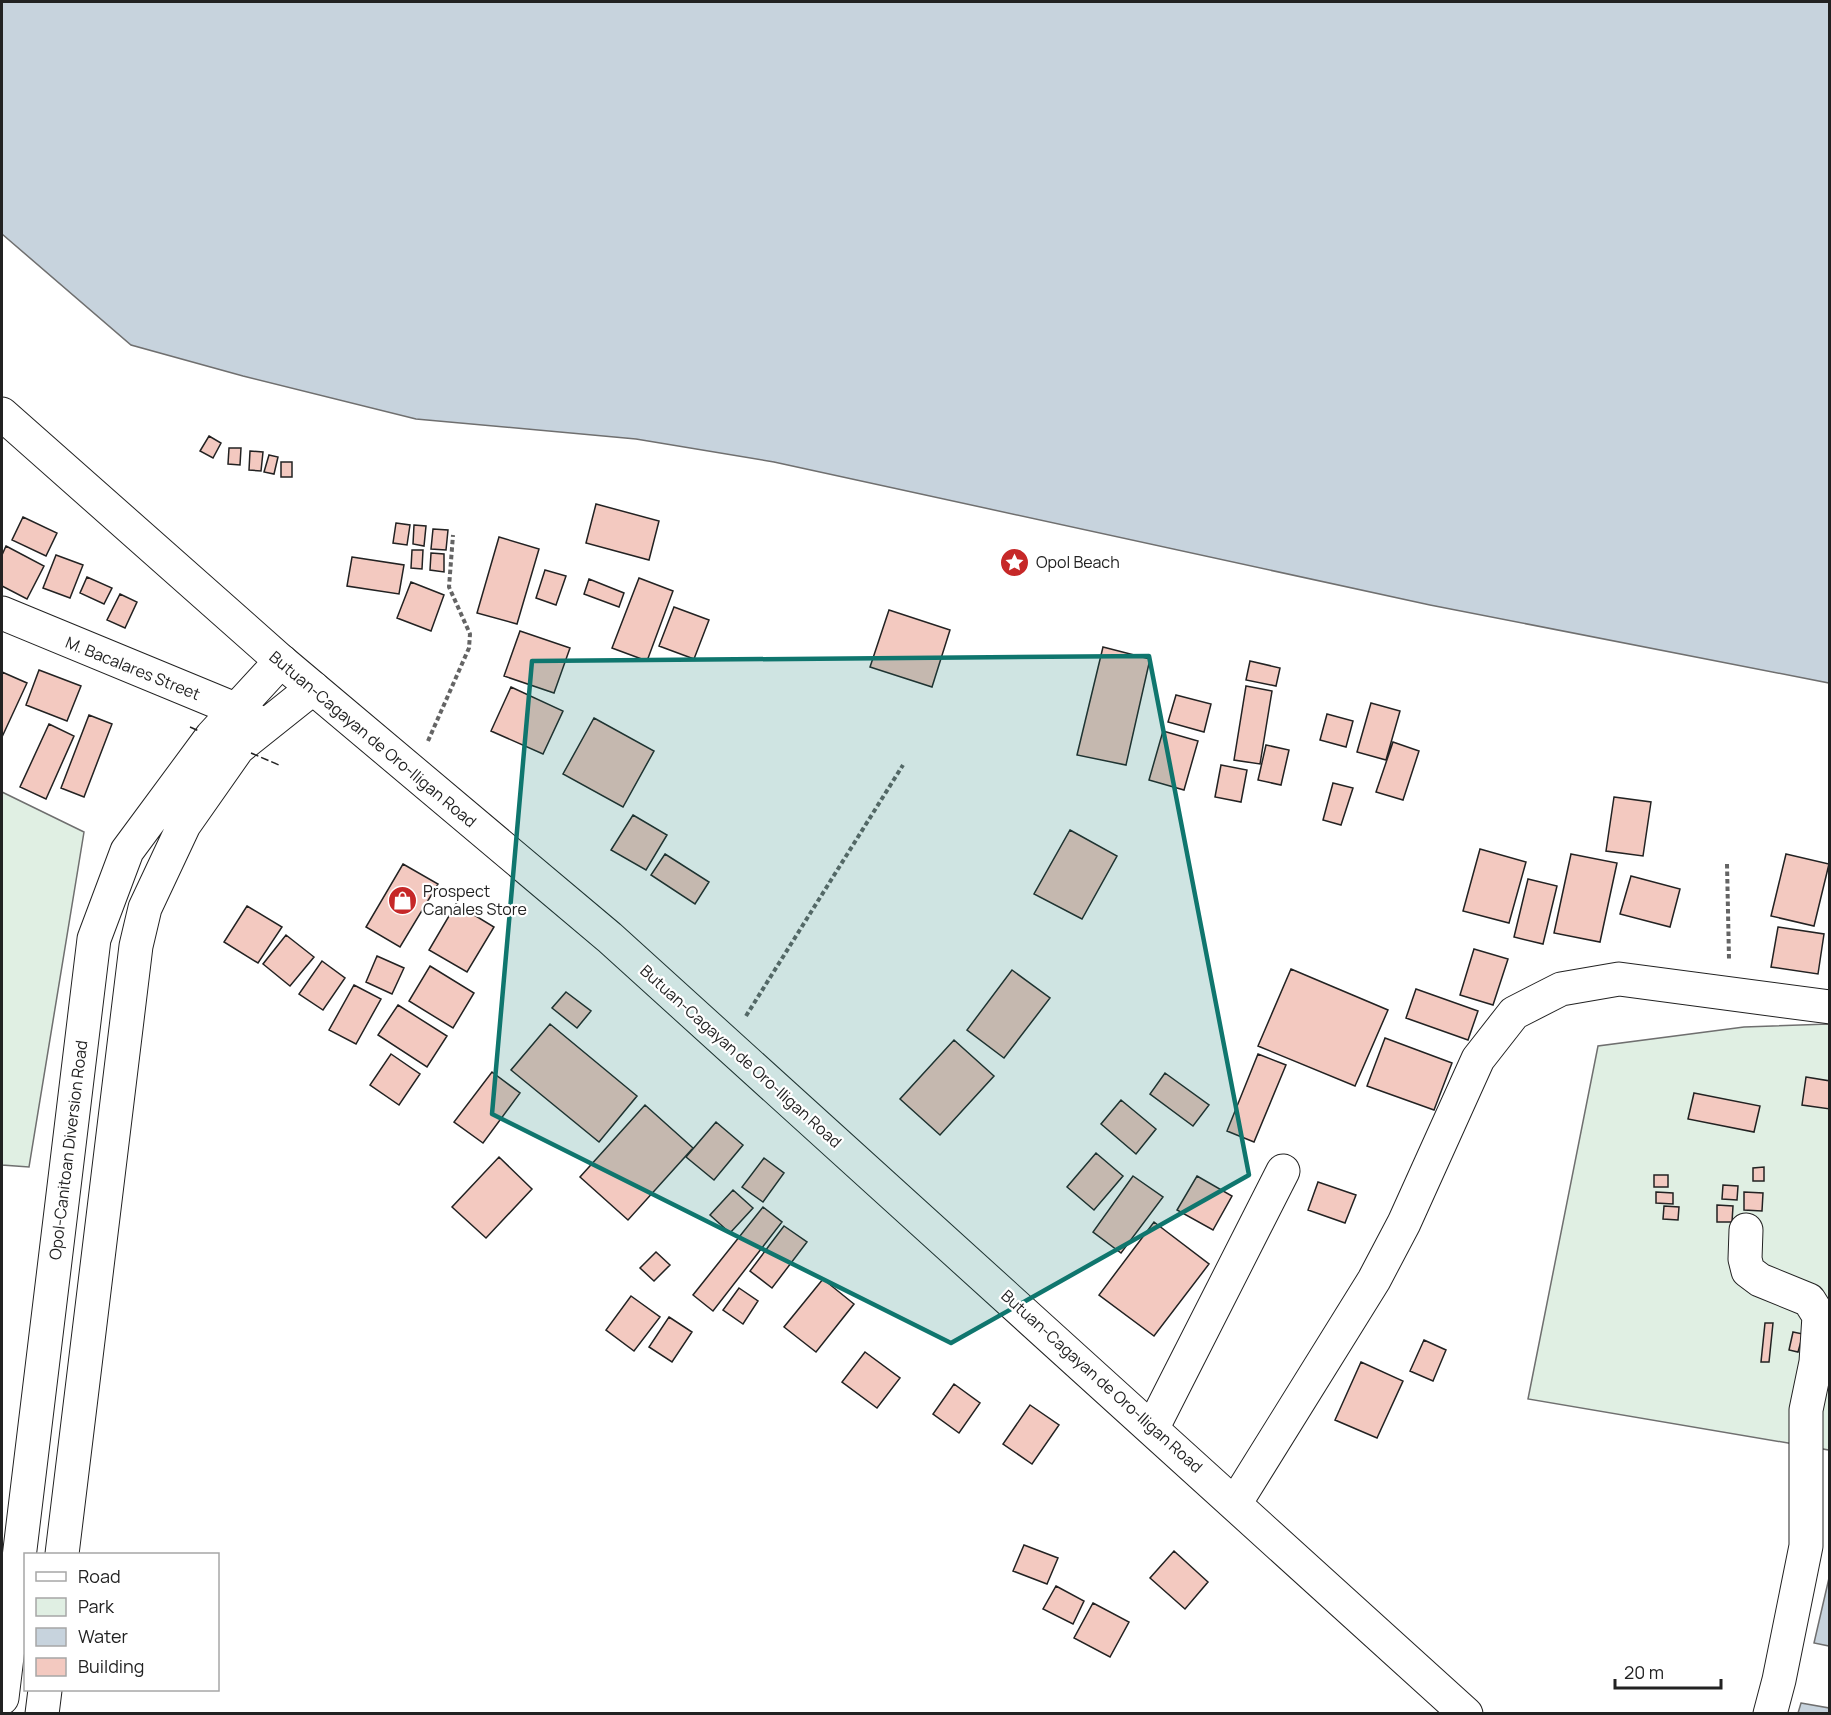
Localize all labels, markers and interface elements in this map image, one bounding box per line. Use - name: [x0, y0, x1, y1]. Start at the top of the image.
- place icon: Opol Beach: [999, 546, 1031, 578]
- place label: Opol Beach: [1036, 551, 1120, 573]
- street label: M. Bacalares Street: [62, 631, 204, 705]
- street label: Butuan-Cagayan de Oro-Iligan Road: [265, 646, 481, 832]
- place label: Prospect Canales Store: [423, 880, 527, 920]
- shop icon: Prospect Canales Store: [386, 884, 418, 916]
- street label: Butuan-Cagayan de Oro-Iligan Road: [636, 960, 846, 1152]
- street label: Opol-Canitoan Diversion Road: [44, 1039, 92, 1261]
- street label: Butuan-Cagayan de Oro-Iligan Road: [997, 1285, 1207, 1477]
- legend: [24, 1553, 219, 1691]
- text: Road: [78, 1564, 121, 1588]
- text: Park: [78, 1594, 115, 1618]
- text: Water: [78, 1624, 128, 1648]
- scale bar: [1615, 1652, 1722, 1690]
- text: Building: [78, 1654, 144, 1678]
- text: 20 m: [1624, 1660, 1664, 1684]

